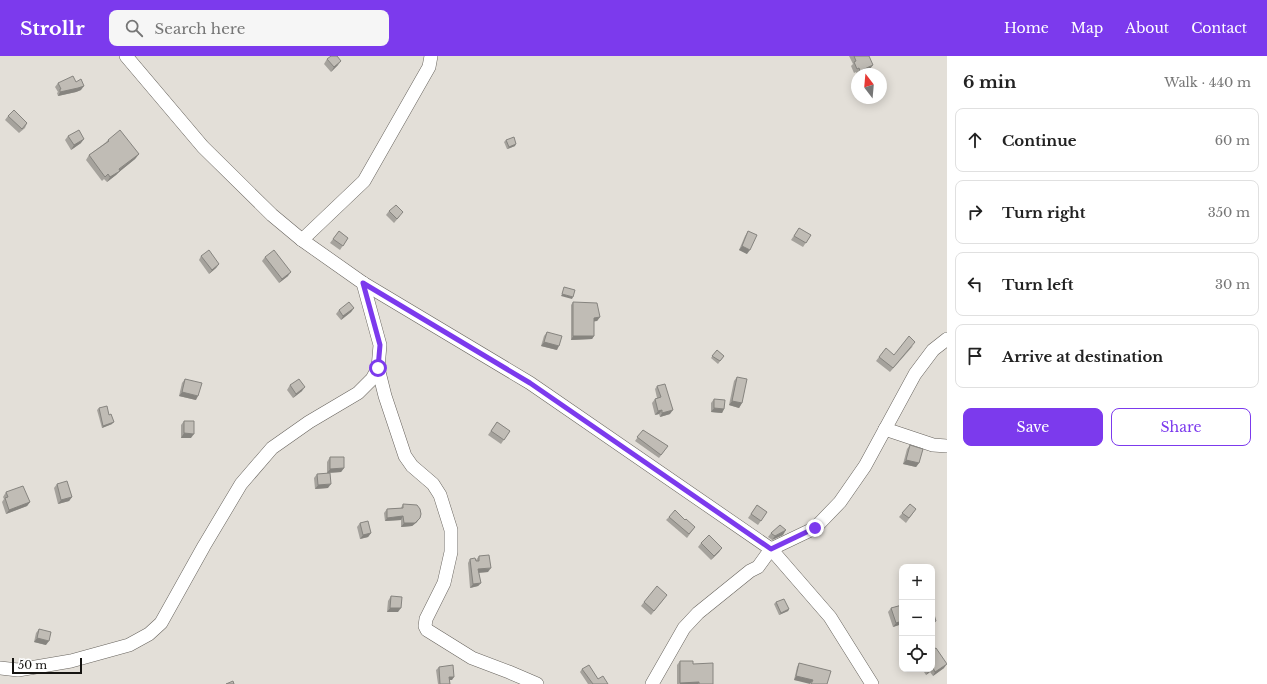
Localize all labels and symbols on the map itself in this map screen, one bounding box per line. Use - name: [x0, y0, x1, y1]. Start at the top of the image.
- north arrow: [851, 68, 887, 104]
- route start: [369, 359, 387, 377]
- route end: [806, 519, 824, 537]
- scale bar: [12, 656, 82, 675]

